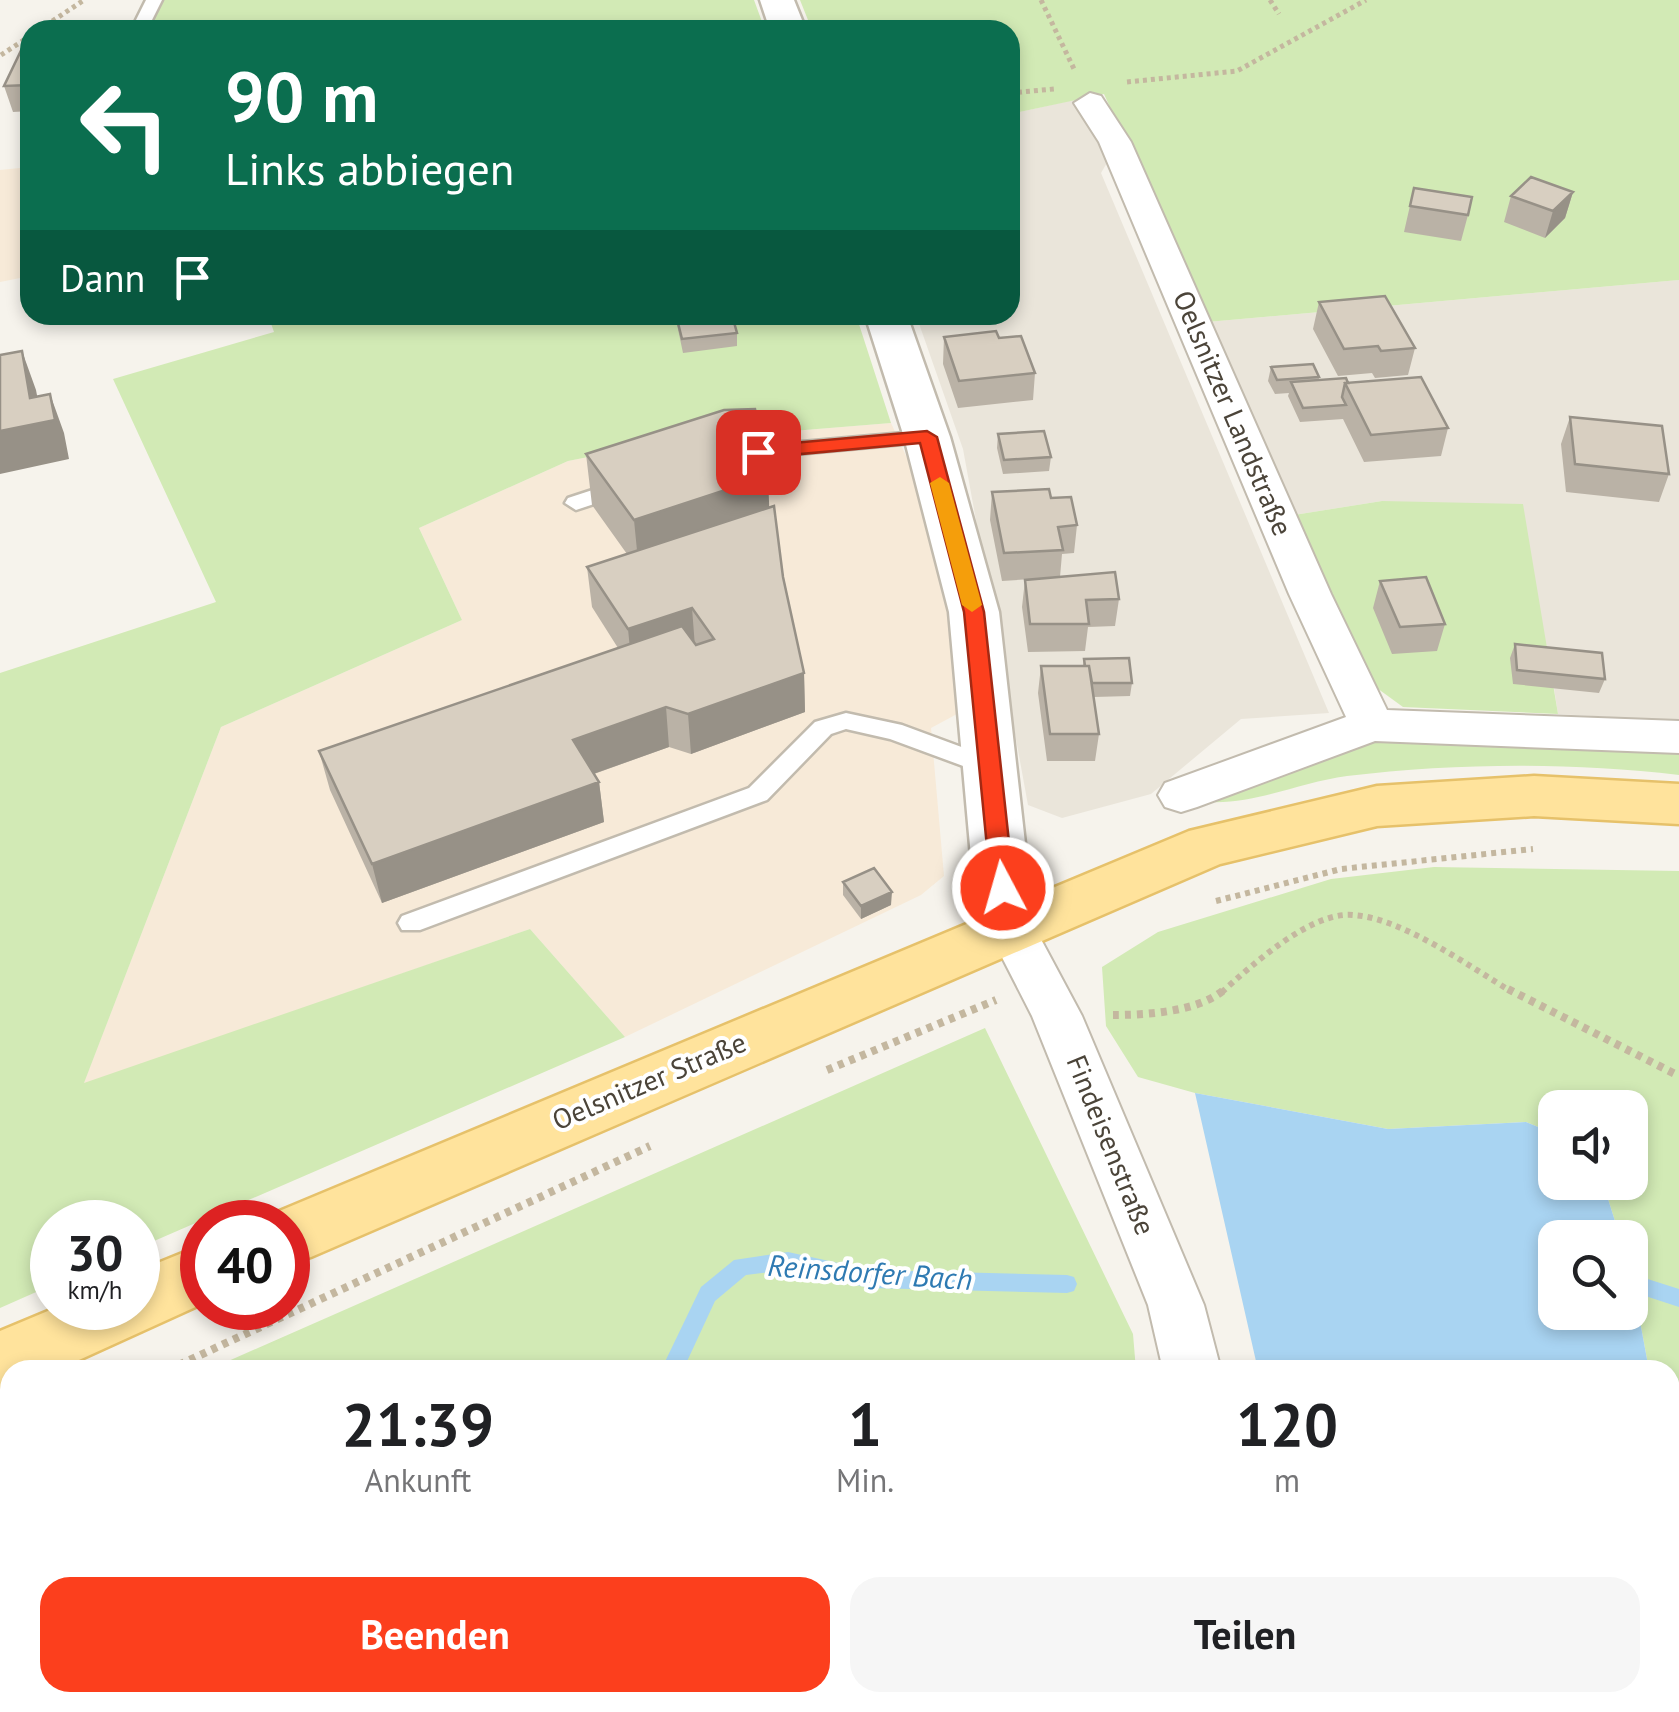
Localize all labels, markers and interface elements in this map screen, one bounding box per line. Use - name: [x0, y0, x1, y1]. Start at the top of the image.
- text: 90 m: [225, 51, 378, 141]
- icon: left: [60, 60, 190, 190]
- text: Links abbiegen: [225, 139, 514, 197]
- icon: arrive: [165, 250, 220, 305]
- text: Dann: [60, 253, 145, 302]
- street label: Oelsnitzer Landstraße: [1165, 285, 1302, 541]
- pin: [716, 410, 801, 495]
- icon: arrive: [731, 425, 786, 480]
- position arrow: [951, 836, 1055, 940]
- street label: Oelsnitzer Straße: [546, 1023, 752, 1138]
- street label: Findeisenstraße: [1059, 1049, 1164, 1240]
- map controls: [1538, 1090, 1648, 1330]
- button: sound: [1538, 1090, 1648, 1200]
- speed limit sign: 40: [180, 1200, 310, 1330]
- text: 30: [67, 1220, 123, 1285]
- button: search: [1538, 1220, 1648, 1330]
- water label: Reinsdorfer Bach: [767, 1245, 974, 1298]
- text: km/h: [68, 1274, 122, 1306]
- text: 21:39: [342, 1385, 494, 1463]
- text: 1: [848, 1385, 882, 1463]
- text: 120: [1236, 1385, 1338, 1463]
- text: Ankunft: [365, 1459, 471, 1501]
- text: Min.: [836, 1459, 894, 1501]
- text: m: [1274, 1459, 1300, 1501]
- button: Beenden: [40, 1577, 830, 1692]
- button: Teilen: [850, 1577, 1640, 1692]

